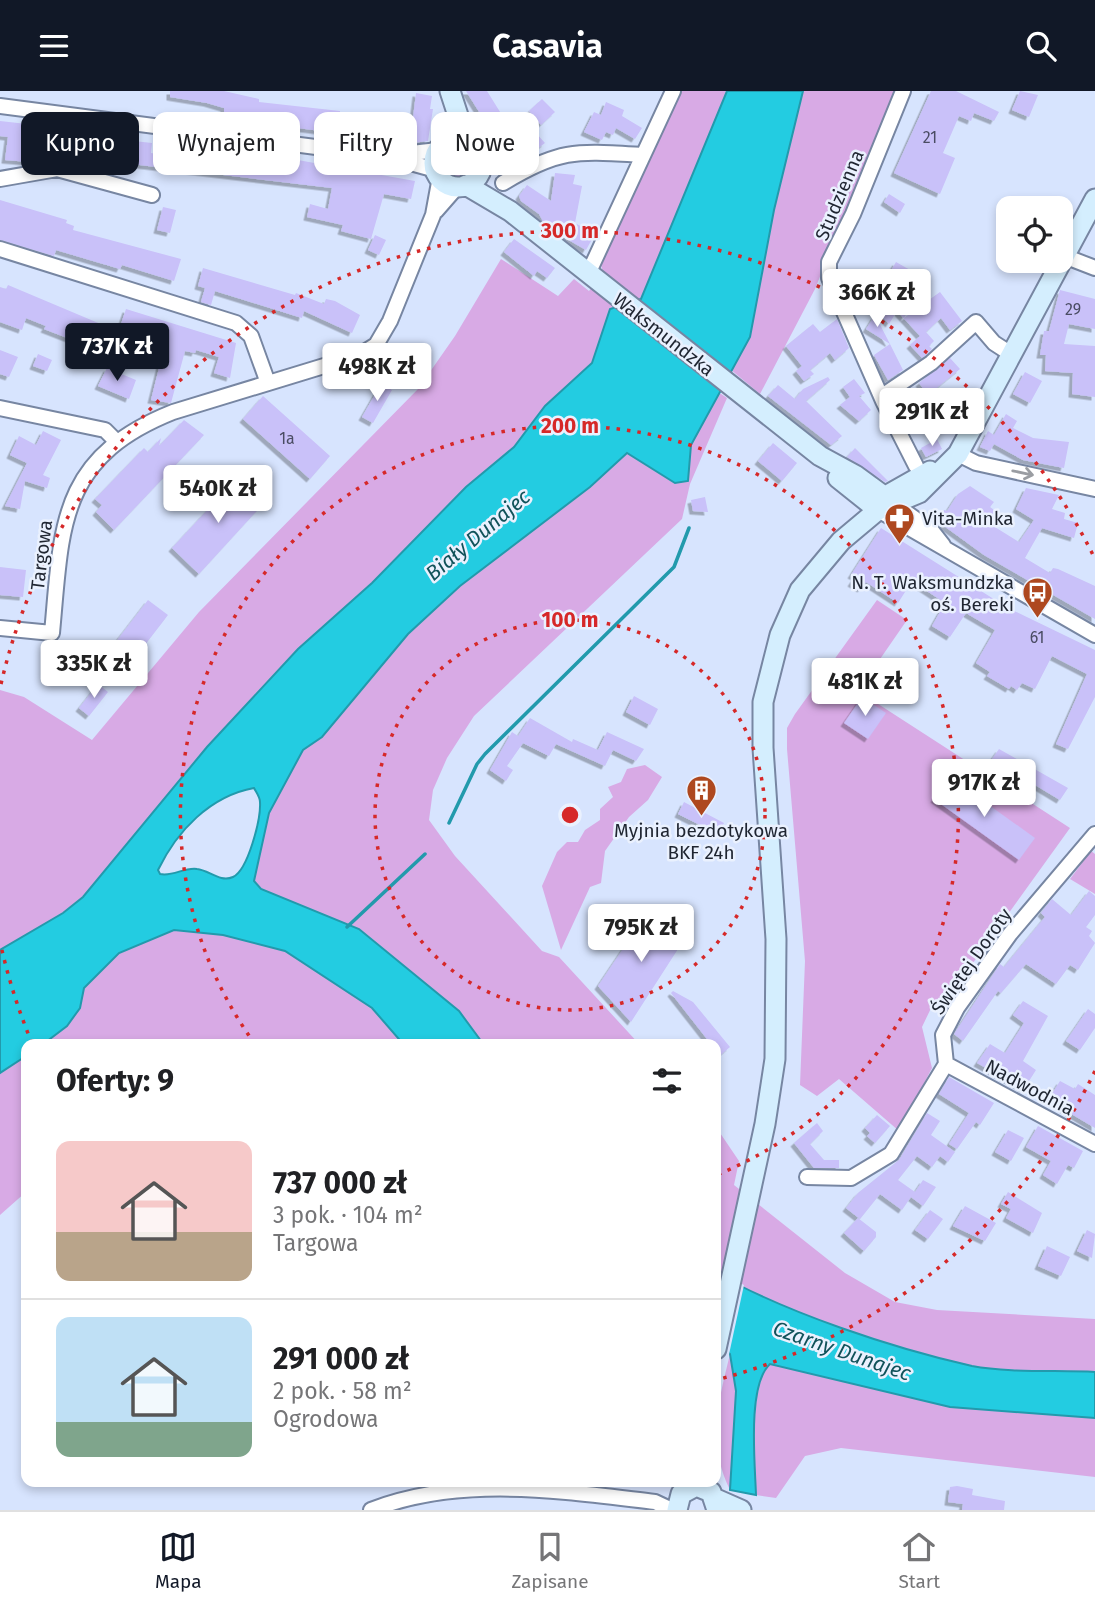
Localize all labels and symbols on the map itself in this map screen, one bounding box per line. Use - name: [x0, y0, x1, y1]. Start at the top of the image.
- house number: 21: [923, 128, 937, 147]
- street label: Studzienna: [810, 146, 869, 244]
- text: 300 m: [540, 218, 599, 244]
- pin: 366K zł: [812, 269, 942, 329]
- street label: Waksmundzka: [609, 288, 719, 381]
- house number: 29: [1065, 300, 1081, 319]
- pin: 737K zł: [52, 323, 182, 383]
- pin: 498K zł: [312, 343, 442, 403]
- pin: 291K zł: [867, 389, 997, 448]
- text: 200 m: [541, 413, 599, 439]
- house number: 1a: [279, 429, 295, 448]
- pin: 540K zł: [153, 465, 283, 525]
- one-way arrow: [1011, 467, 1034, 481]
- water label: Biały Dunajec: [420, 484, 536, 586]
- pharmacy icon: Vita-Minka: [882, 501, 916, 545]
- place label: Vita-Minka: [922, 507, 1014, 530]
- street label: Targowa: [26, 519, 57, 592]
- place label: N. T. Waksmundzka oś. Bereki: [851, 571, 1014, 616]
- bus stop icon: N. T. Waksmundzka oś. Bereki: [1020, 576, 1054, 620]
- text: 100 m: [541, 607, 599, 633]
- house number: 61: [1030, 628, 1044, 647]
- pin: 335K zł: [29, 641, 159, 700]
- pin: 481K zł: [800, 659, 930, 718]
- pin: 917K zł: [919, 759, 1049, 819]
- building icon: Myjnia bezdotykowa BKF 24h: [684, 774, 718, 818]
- centre of rings: [558, 803, 582, 827]
- place label: Myjnia bezdotykowa BKF 24h: [614, 819, 788, 864]
- street label: Świętej Doroty: [926, 903, 1017, 1019]
- pin: 795K zł: [576, 905, 706, 964]
- street label: Nadwodnia: [981, 1054, 1078, 1121]
- water label: Czarny Dunajec: [770, 1315, 915, 1387]

